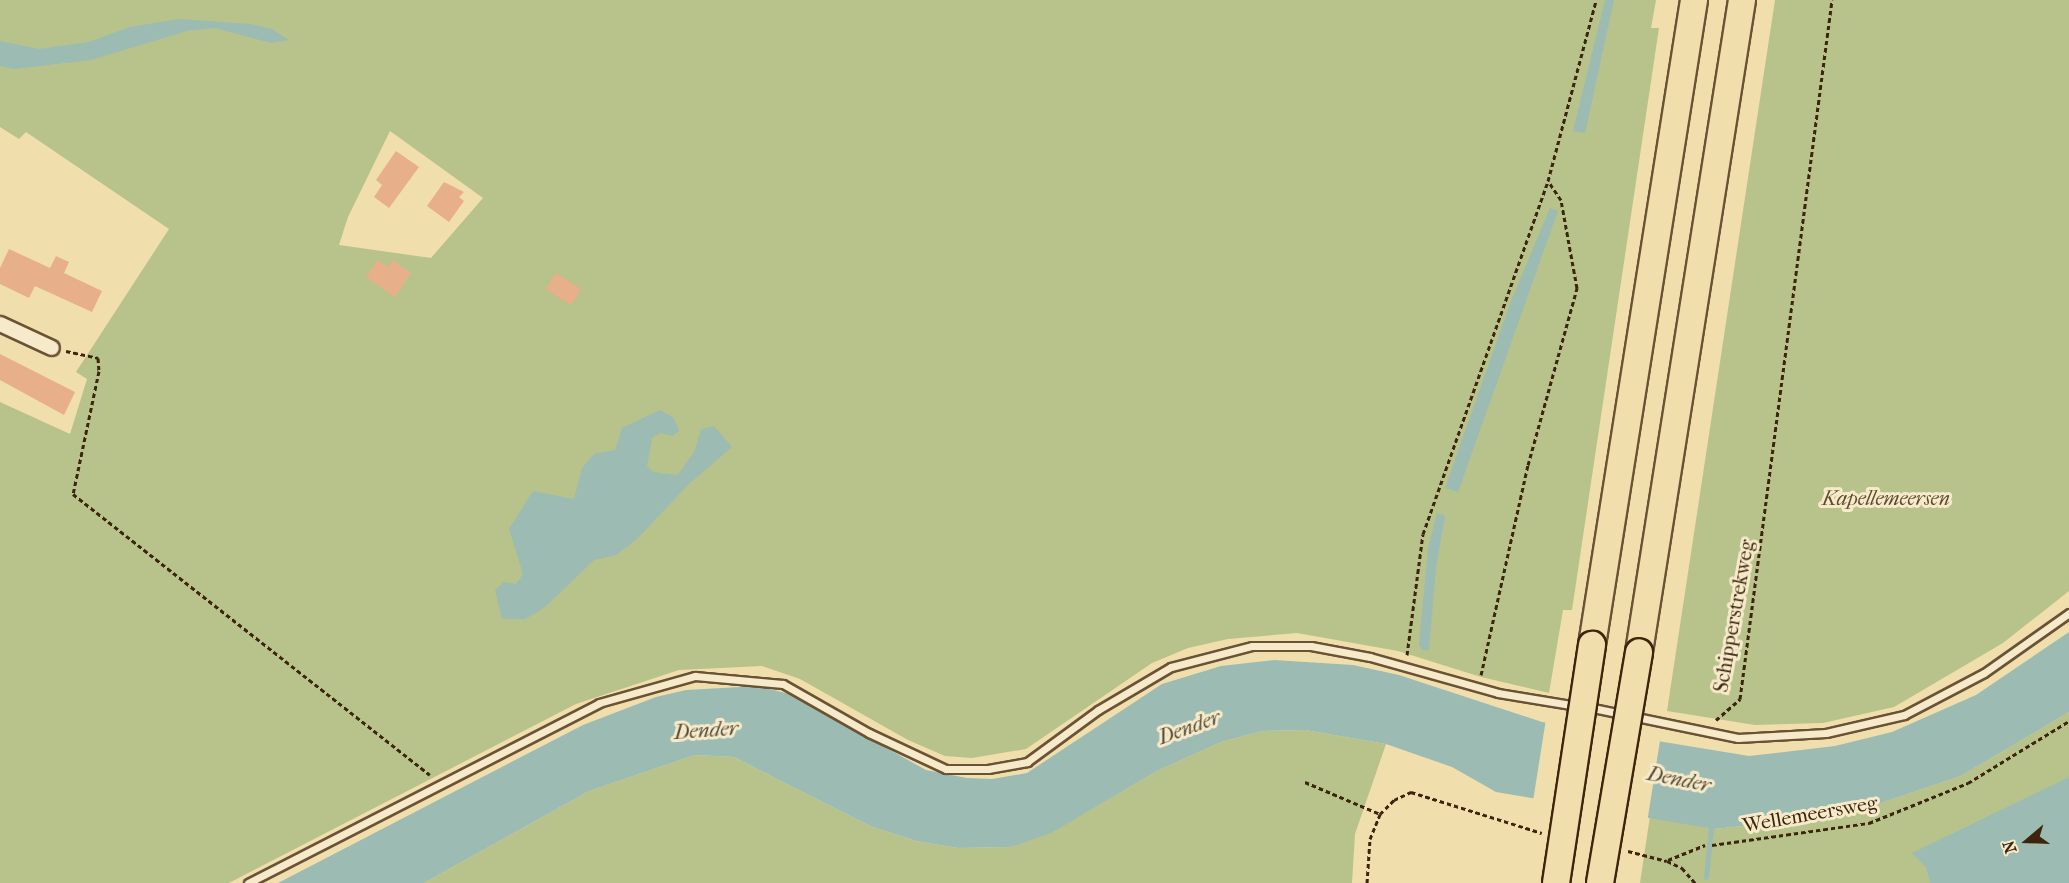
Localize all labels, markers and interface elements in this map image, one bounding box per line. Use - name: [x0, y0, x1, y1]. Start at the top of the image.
- park label: Kapellemeersen: [1822, 486, 1950, 510]
- street label: Schipperstrekweg: [1709, 538, 1759, 694]
- water label: Dender: [1155, 704, 1223, 750]
- water label: Dender: [673, 715, 739, 745]
- water label: Dender: [1645, 761, 1713, 797]
- street label: Wellemeersweg: [1741, 790, 1879, 838]
- north arrow: [1997, 811, 2057, 871]
- text: N: [1999, 838, 2020, 856]

